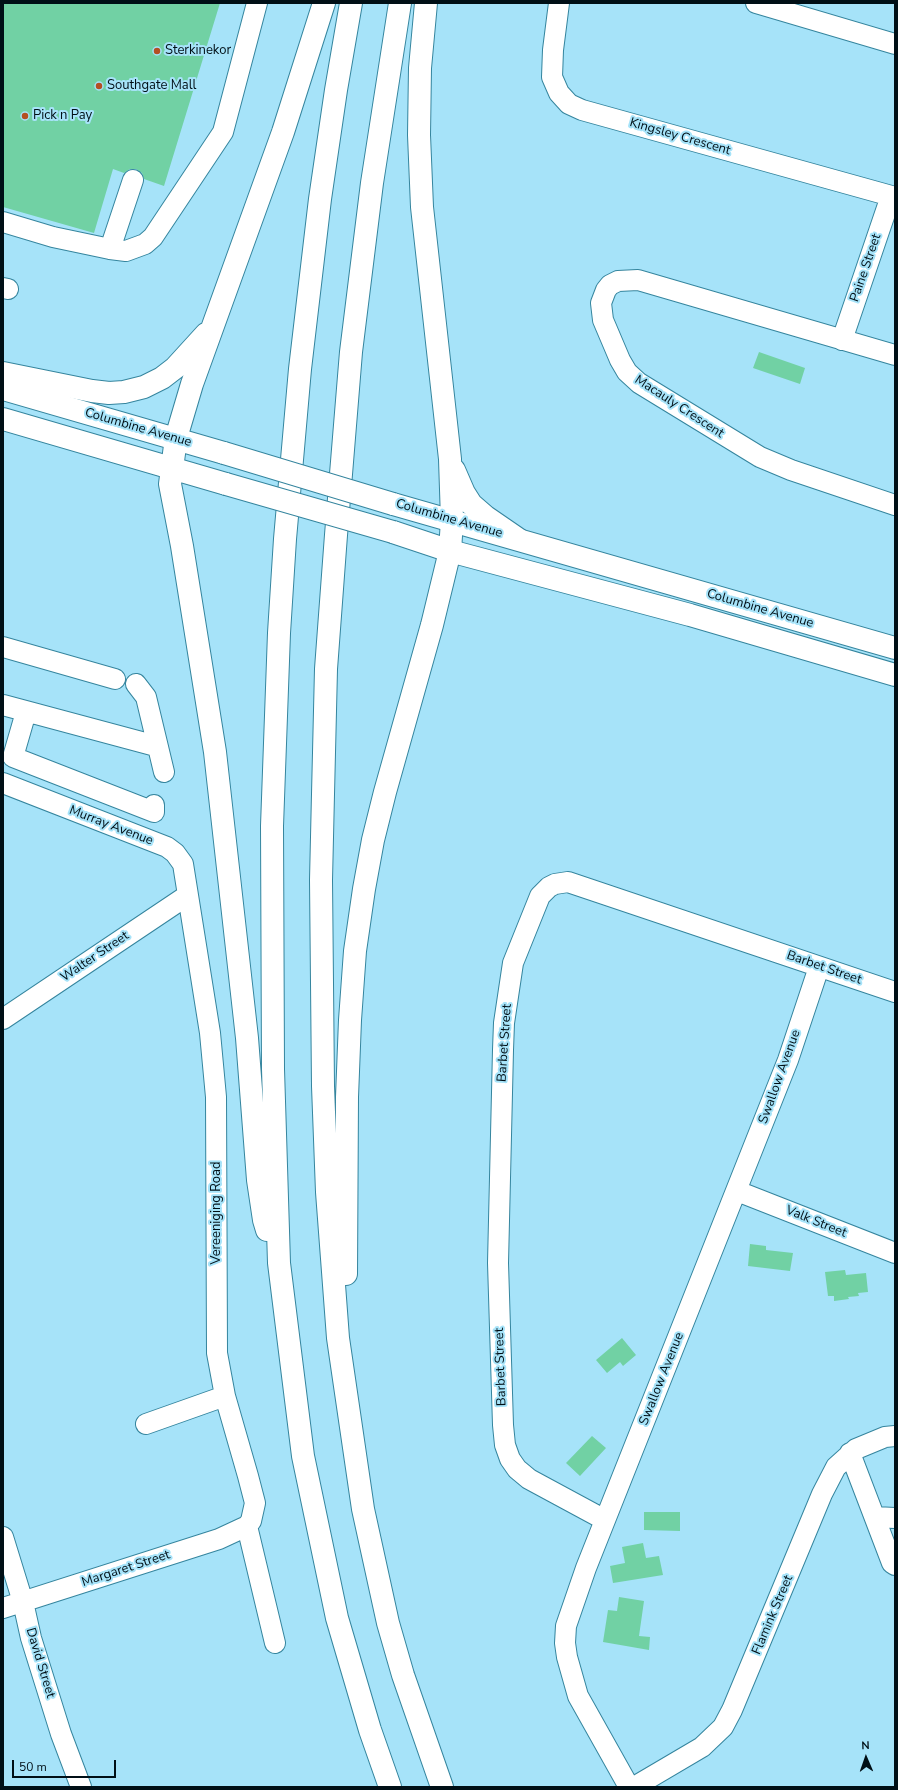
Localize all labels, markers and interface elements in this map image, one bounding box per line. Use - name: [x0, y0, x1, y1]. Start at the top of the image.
- place label: Sterkinekor: [165, 43, 231, 59]
- marker: Sterkinekor: [152, 46, 162, 56]
- place label: Southgate Mall: [107, 78, 196, 94]
- marker: Southgate Mall: [94, 81, 104, 91]
- place label: Pick n Pay: [33, 108, 92, 124]
- marker: Pick n Pay: [20, 111, 30, 121]
- street label: Kingsley Crescent: [628, 115, 732, 159]
- street label: Paine Street: [847, 232, 885, 304]
- street label: Macauly Crescent: [632, 372, 726, 442]
- street label: Columbine Avenue: [83, 405, 193, 451]
- street label: Columbine Avenue: [394, 496, 504, 542]
- street label: Columbine Avenue: [705, 586, 815, 632]
- street label: Murray Avenue: [67, 803, 155, 849]
- street label: Walter Street: [58, 928, 132, 986]
- street label: Barbet Street: [784, 948, 864, 988]
- street label: Barbet Street: [494, 1003, 516, 1083]
- street label: Swallow Avenue: [756, 1028, 804, 1126]
- street label: Vereeniging Road: [209, 1161, 225, 1265]
- street label: Valk Street: [783, 1203, 849, 1241]
- street label: Barbet Street: [492, 1328, 510, 1406]
- street label: Swallow Avenue: [636, 1330, 688, 1428]
- street label: Margaret Street: [80, 1547, 172, 1591]
- street label: Flamink Street: [749, 1573, 797, 1657]
- street label: David Street: [22, 1626, 58, 1700]
- north arrow: [846, 1738, 886, 1778]
- text: N: [861, 1738, 870, 1753]
- scale bar: [14, 1752, 118, 1778]
- text: 50 m: [19, 1759, 47, 1775]

